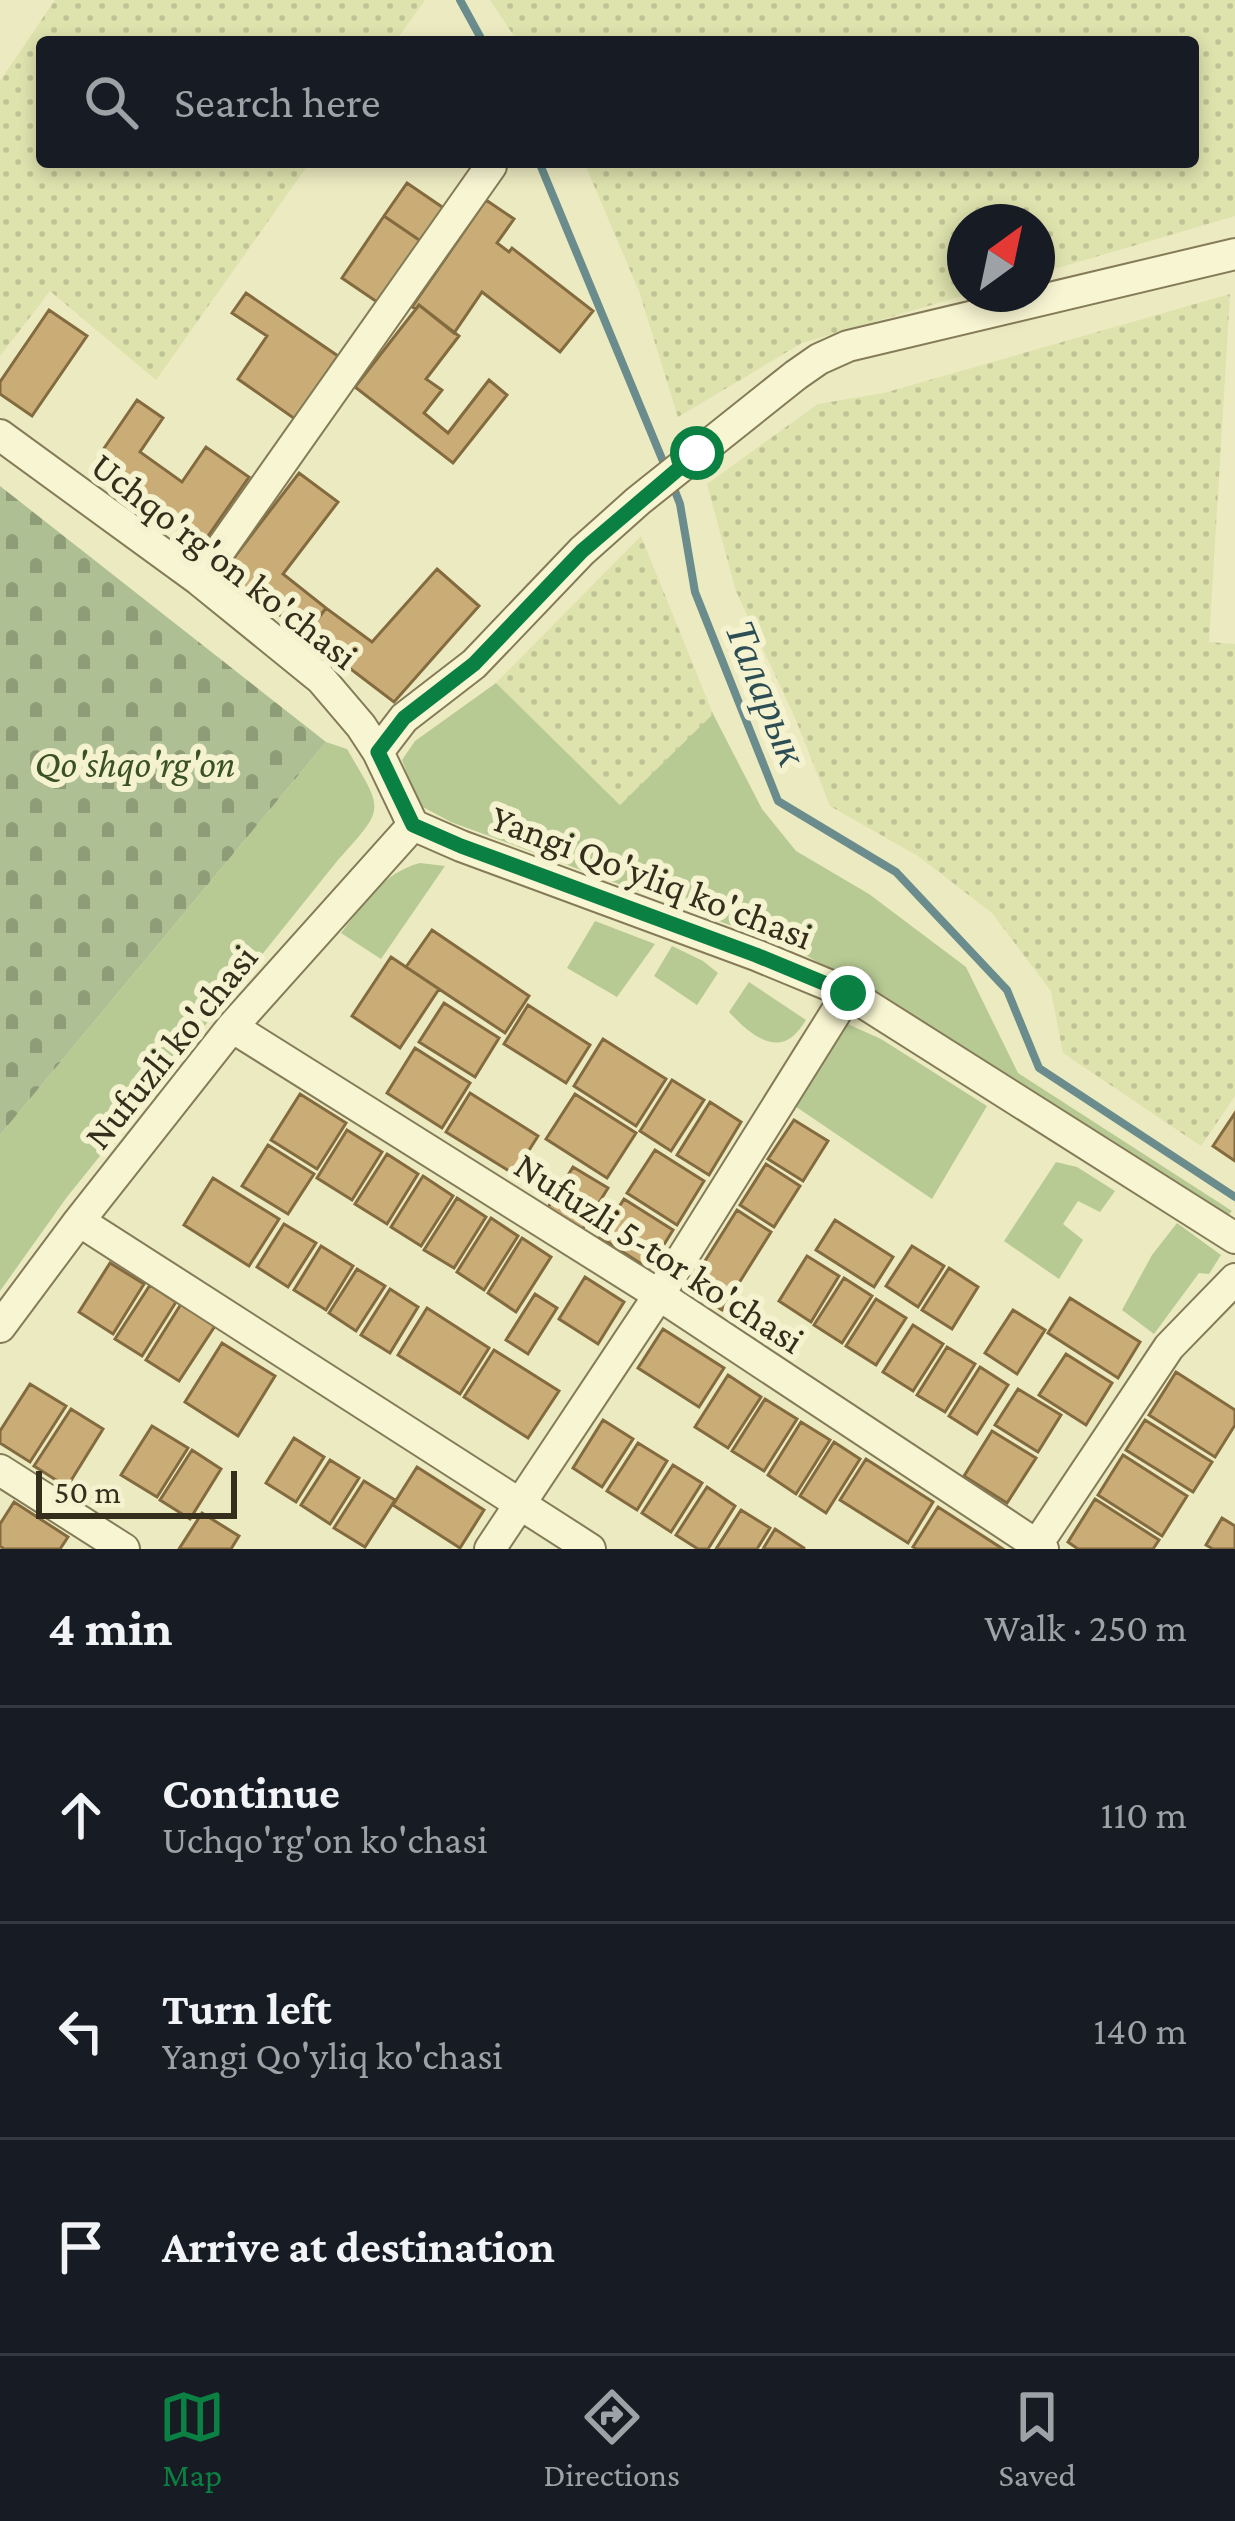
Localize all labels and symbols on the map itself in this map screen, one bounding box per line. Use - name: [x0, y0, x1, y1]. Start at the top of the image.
- north arrow: [947, 204, 1055, 312]
- route start: [670, 426, 724, 480]
- street label: Uchqo'rg'on ko'chasi: [83, 443, 366, 678]
- water label: Таларык: [716, 614, 817, 773]
- park label: Qo'shqo'rg'on: [34, 742, 236, 786]
- street label: Yangi Qo'yliq ko'chasi: [485, 795, 819, 959]
- street label: Nufuzli ko'chasi: [75, 936, 266, 1157]
- route end: [821, 966, 875, 1020]
- street label: Nufuzli 5-tor ko'chasi: [507, 1143, 812, 1362]
- scale bar: [36, 1465, 237, 1518]

